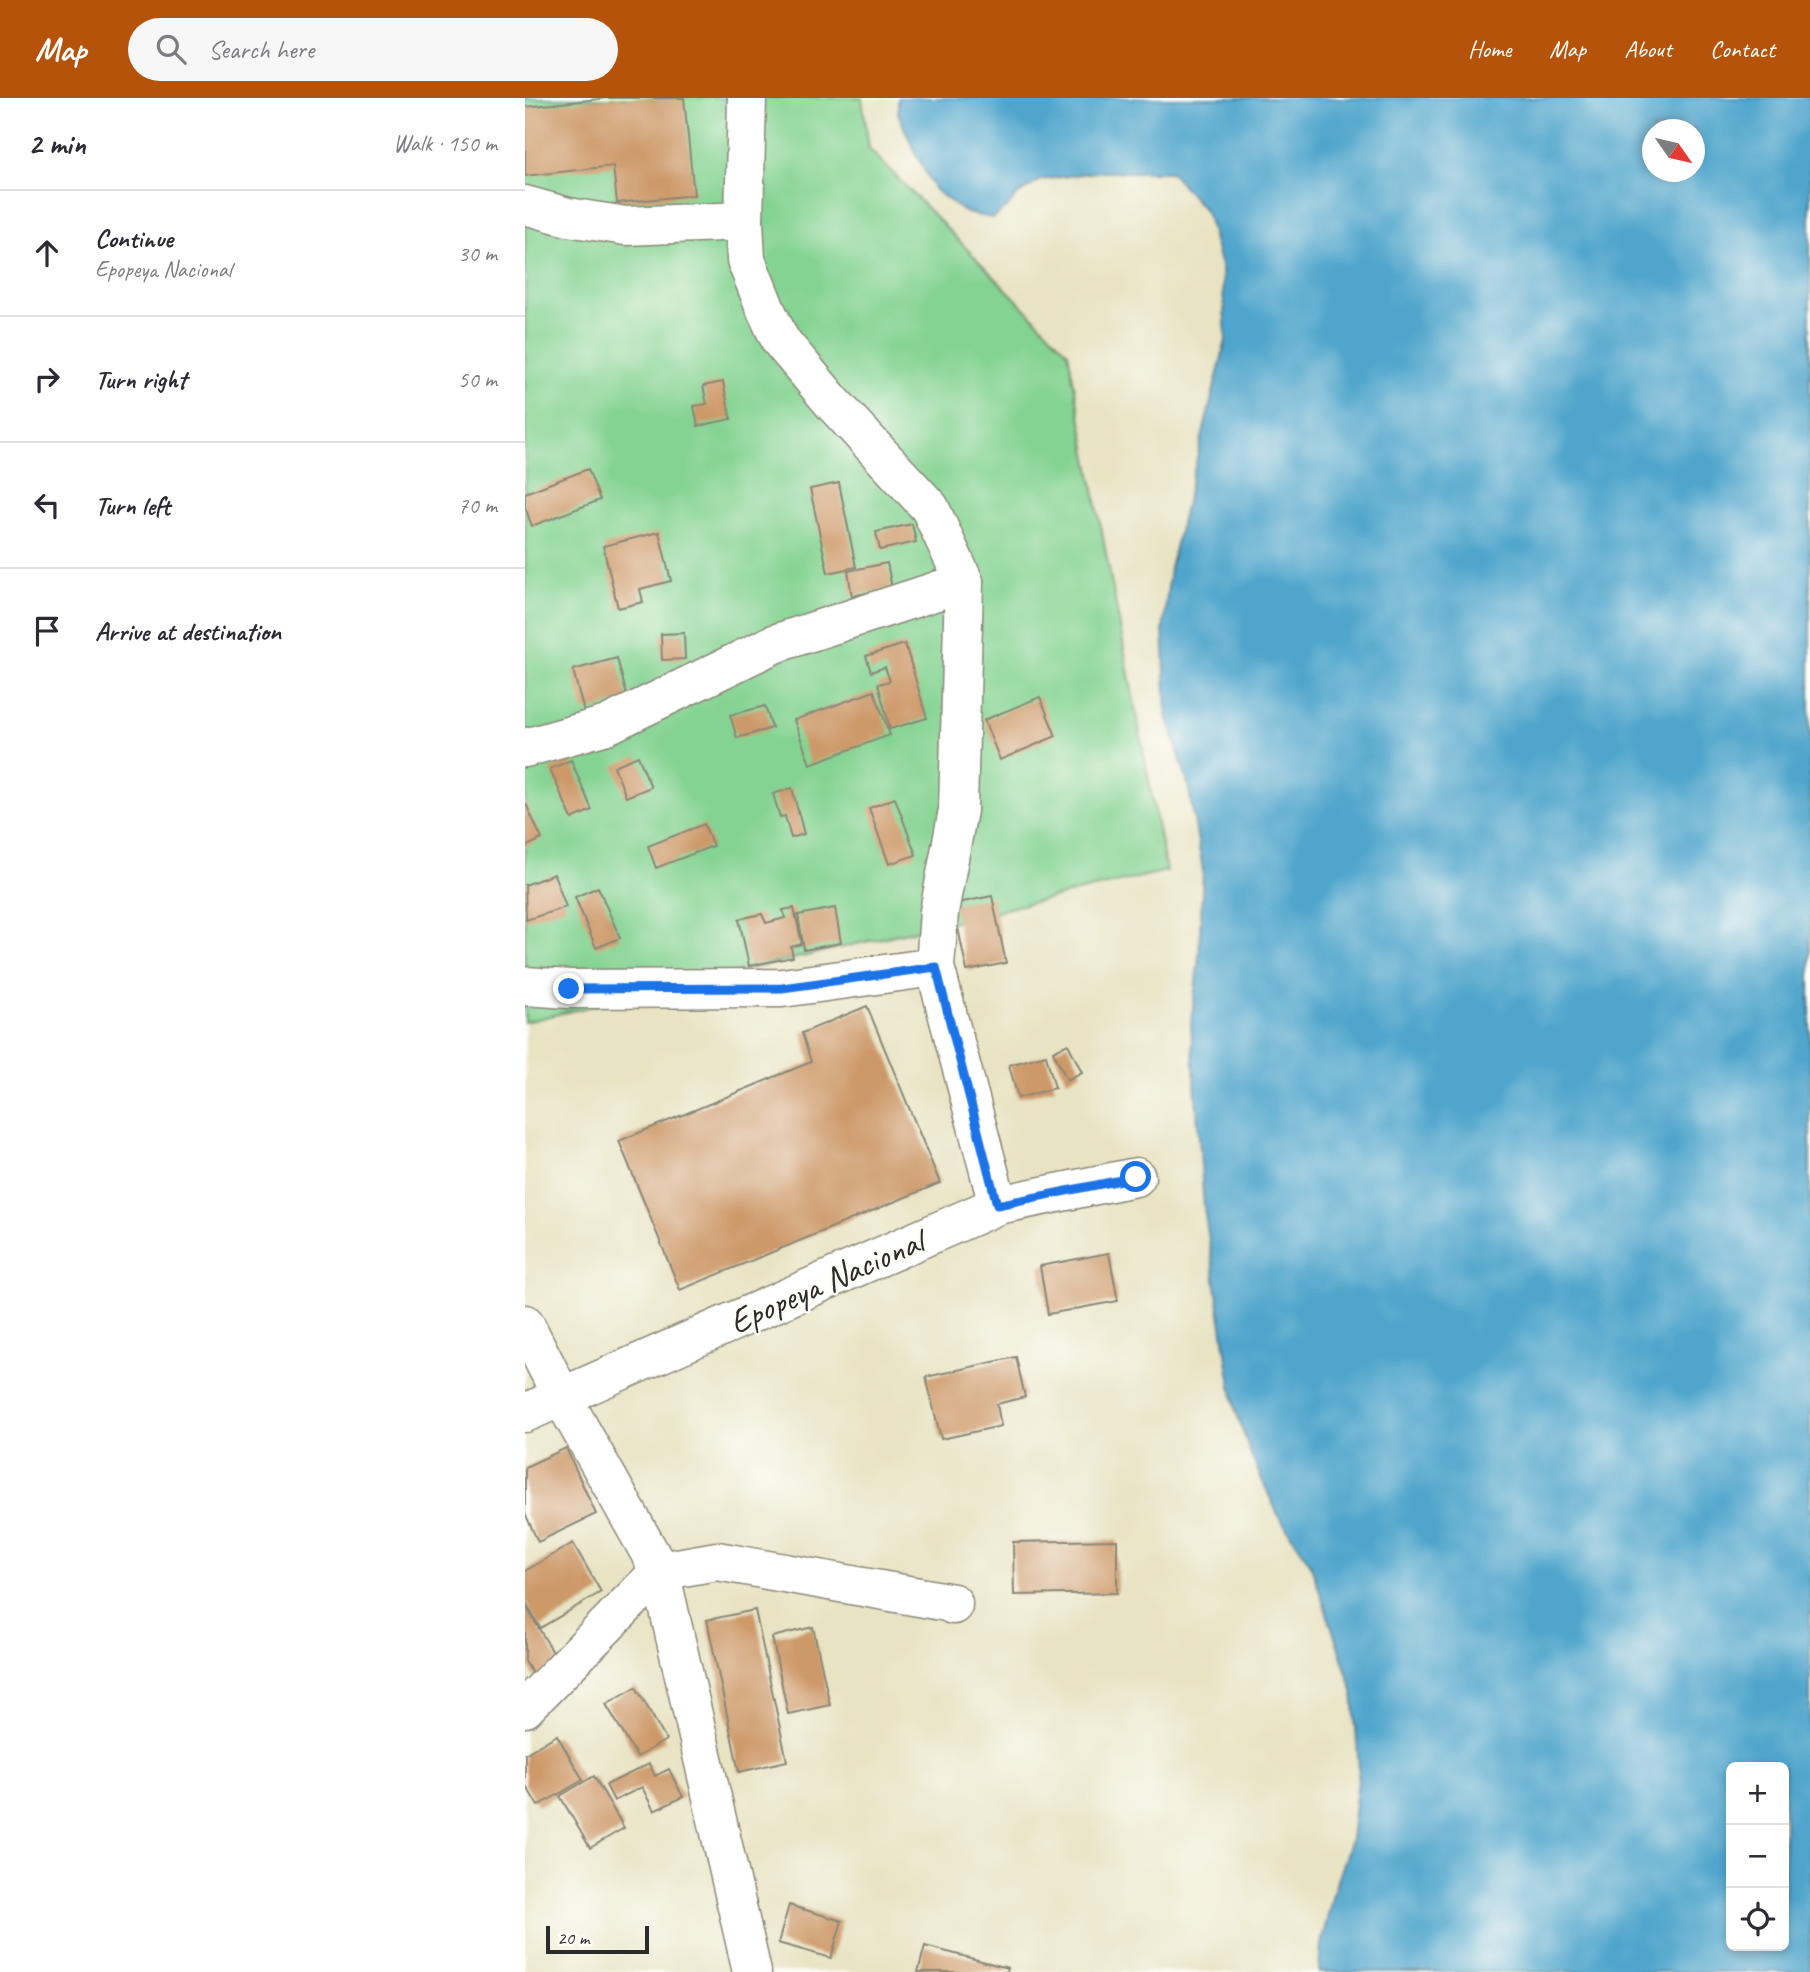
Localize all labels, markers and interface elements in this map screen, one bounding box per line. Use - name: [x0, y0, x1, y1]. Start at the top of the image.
- search box: [128, 18, 618, 81]
- text: Map: [35, 28, 86, 70]
- icon: search: [152, 30, 190, 68]
- text: Search here: [208, 33, 314, 66]
- text: Home: [1468, 34, 1511, 64]
- text: Map: [1549, 34, 1586, 64]
- text: About: [1624, 34, 1672, 64]
- text: Contact: [1710, 34, 1775, 64]
- north arrow: [1642, 119, 1705, 182]
- text: 2 min: [28, 125, 85, 163]
- text: Walk · 150 m: [393, 129, 497, 158]
- text: Continue: [95, 222, 173, 255]
- icon: ahead: [28, 234, 66, 272]
- text: 30 m: [458, 239, 497, 268]
- text: Epopeya Nacional: [95, 255, 232, 284]
- icon: right: [28, 360, 66, 398]
- text: Turn right: [95, 363, 186, 396]
- text: 50 m: [458, 365, 497, 394]
- icon: left: [28, 486, 66, 524]
- text: Turn left: [95, 489, 170, 522]
- text: 70 m: [458, 491, 497, 520]
- icon: arrive: [28, 612, 66, 650]
- text: Arrive at destination: [95, 615, 281, 648]
- route end: [553, 973, 584, 1004]
- route start: [1120, 1161, 1151, 1192]
- street label: Epopeya Nacional: [722, 1216, 936, 1344]
- map controls: [1726, 1762, 1789, 1951]
- button: +: [1726, 1762, 1789, 1825]
- button: −: [1726, 1825, 1789, 1888]
- button: locate: [1726, 1888, 1789, 1951]
- scale bar: [546, 1923, 649, 1955]
- text: 20 m: [557, 1926, 589, 1950]

